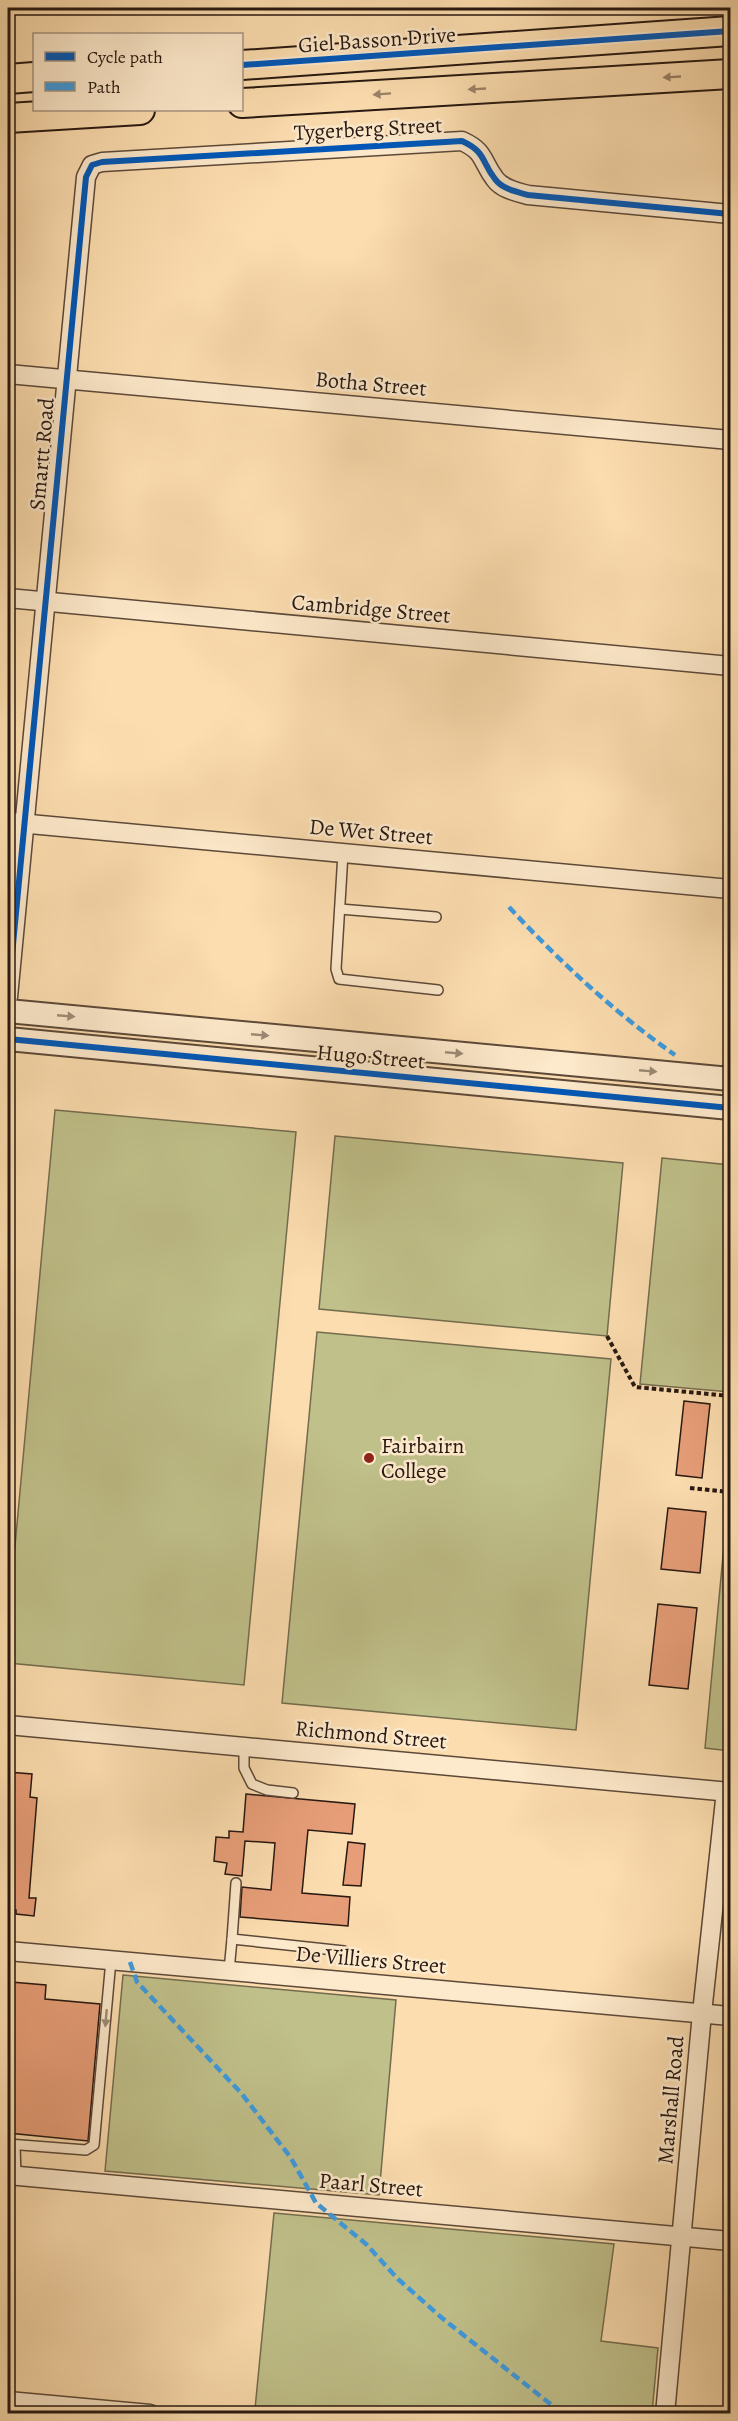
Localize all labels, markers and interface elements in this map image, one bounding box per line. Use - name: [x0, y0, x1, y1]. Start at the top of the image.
- street label: Giel Basson Drive: [297, 20, 457, 60]
- legend: [33, 33, 243, 111]
- text: Cycle path: [87, 45, 163, 69]
- one-way arrow: [663, 73, 682, 82]
- text: Path: [87, 75, 121, 99]
- one-way arrow: [468, 84, 487, 93]
- one-way arrow: [372, 90, 391, 99]
- street label: Tygerberg Street: [293, 110, 443, 148]
- street label: Botha Street: [314, 364, 428, 404]
- street label: Smartt Road: [22, 396, 62, 512]
- street label: Cambridge Street: [290, 587, 452, 631]
- street label: De Wet Street: [308, 812, 434, 852]
- one-way arrow: [56, 1011, 75, 1021]
- one-way arrow: [250, 1030, 269, 1040]
- street label: Hugo Street: [315, 1037, 426, 1077]
- one-way arrow: [445, 1048, 464, 1058]
- one-way arrow: [639, 1066, 658, 1076]
- place label: Fairbairn College: [381, 1431, 464, 1486]
- marker: Fairbairn College: [362, 1451, 376, 1465]
- street label: Richmond Street: [294, 1713, 448, 1757]
- street label: De Villiers Street: [294, 1938, 447, 1982]
- one-way arrow: [101, 2009, 111, 2028]
- street label: Marshall Road: [650, 2034, 692, 2166]
- street label: Paarl Street: [318, 2166, 424, 2204]

